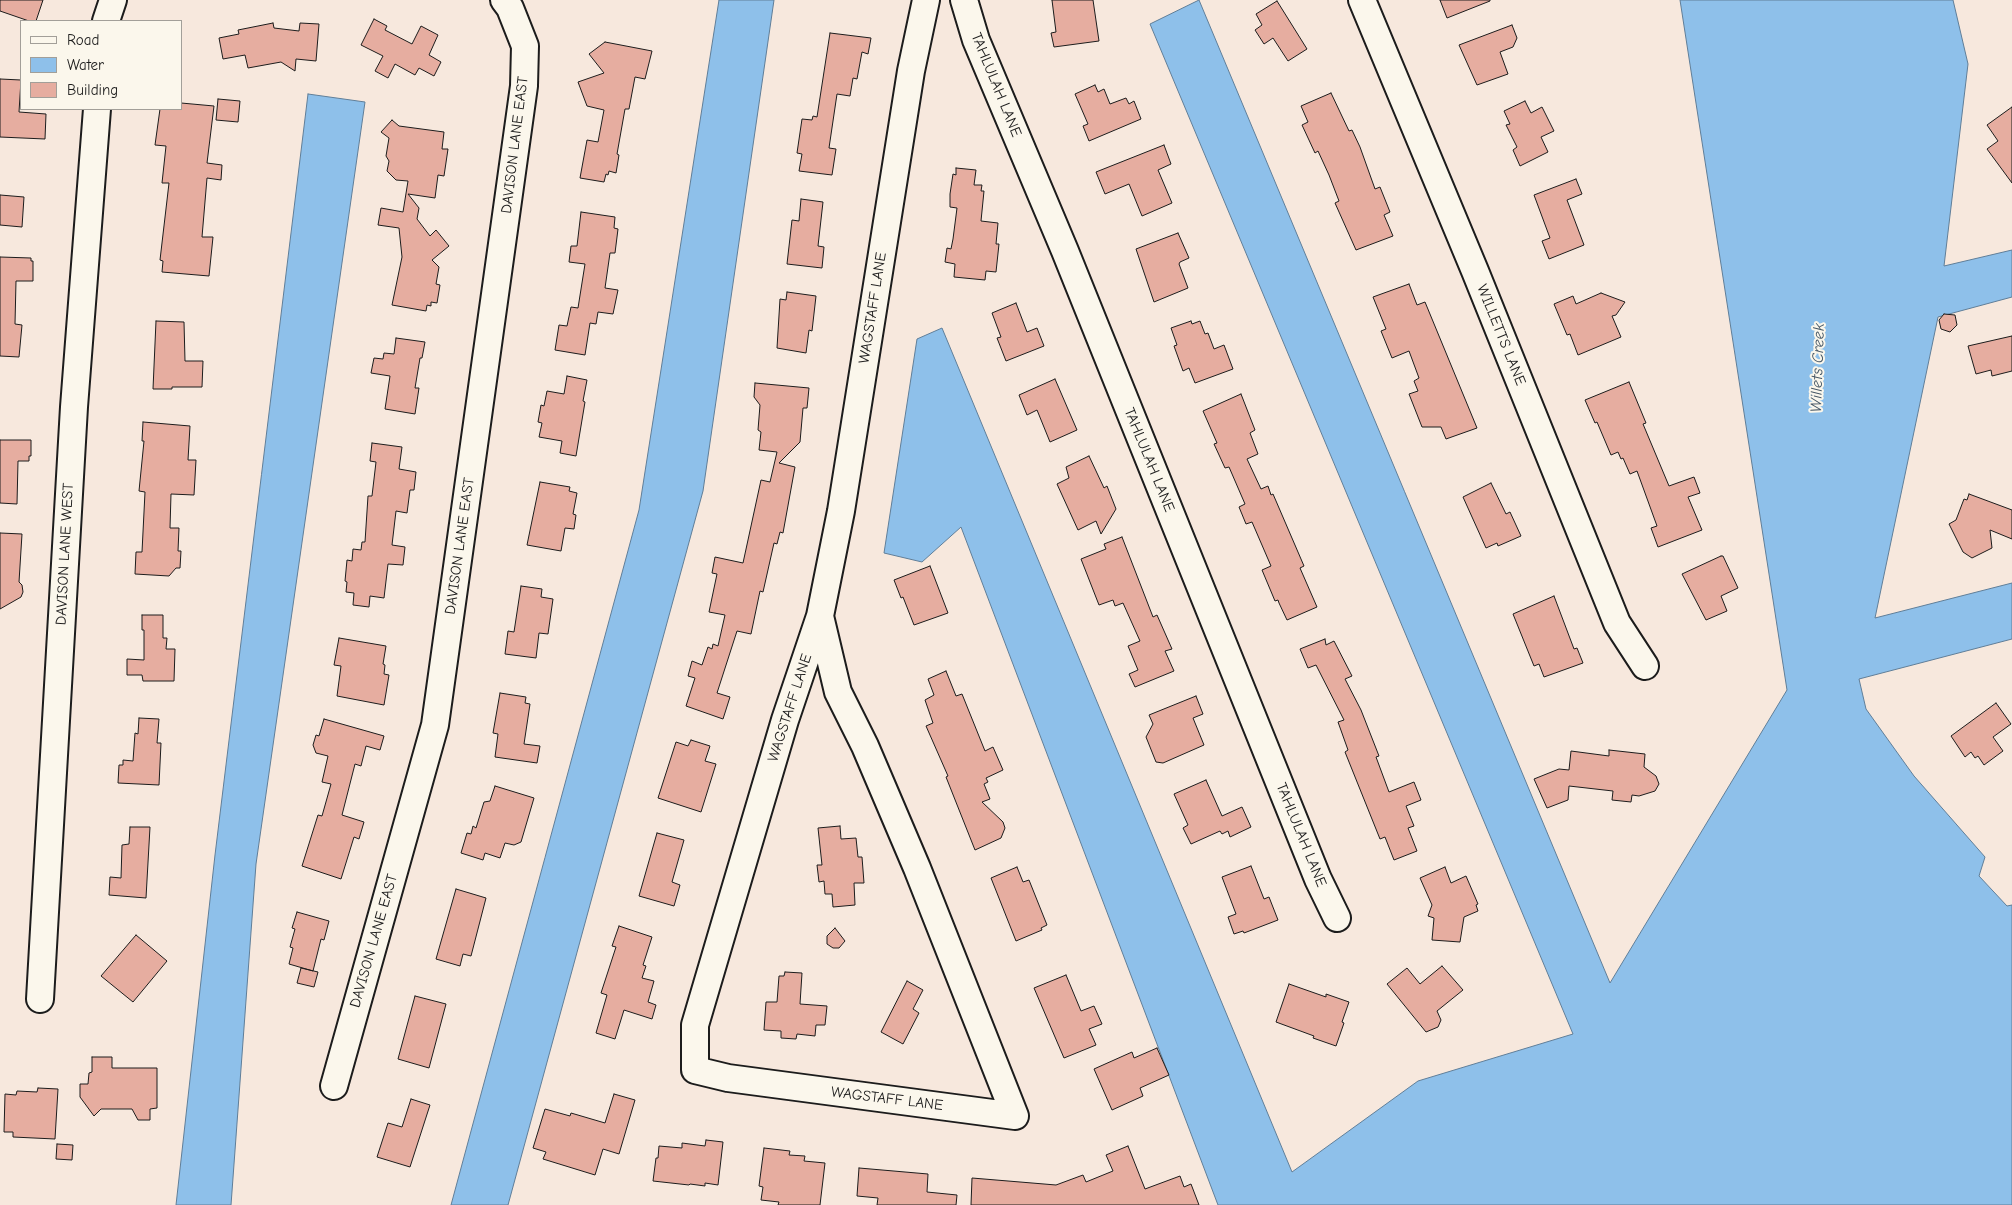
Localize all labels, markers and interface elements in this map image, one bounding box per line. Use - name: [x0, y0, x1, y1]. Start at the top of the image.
- legend: [20, 20, 182, 110]
- street label: TAHLULAH LANE: [967, 30, 1025, 140]
- text: Road: [67, 31, 99, 49]
- text: Water: [67, 56, 104, 74]
- street label: DAVISON LANE EAST: [498, 75, 532, 215]
- text: Building: [67, 81, 118, 99]
- street label: WAGSTAFF LANE: [855, 251, 891, 365]
- street label: WILLETTS LANE: [1473, 282, 1529, 388]
- water label: Willets Creek: [1807, 323, 1829, 413]
- street label: TAHLULAH LANE: [1120, 405, 1178, 515]
- street label: DAVISON LANE EAST: [441, 476, 479, 616]
- street label: DAVISON LANE WEST: [52, 482, 78, 626]
- street label: WAGSTAFF LANE: [764, 652, 816, 764]
- street label: TAHLULAH LANE: [1272, 780, 1330, 890]
- street label: DAVISON LANE EAST: [346, 872, 402, 1010]
- street label: WAGSTAFF LANE: [830, 1083, 944, 1115]

